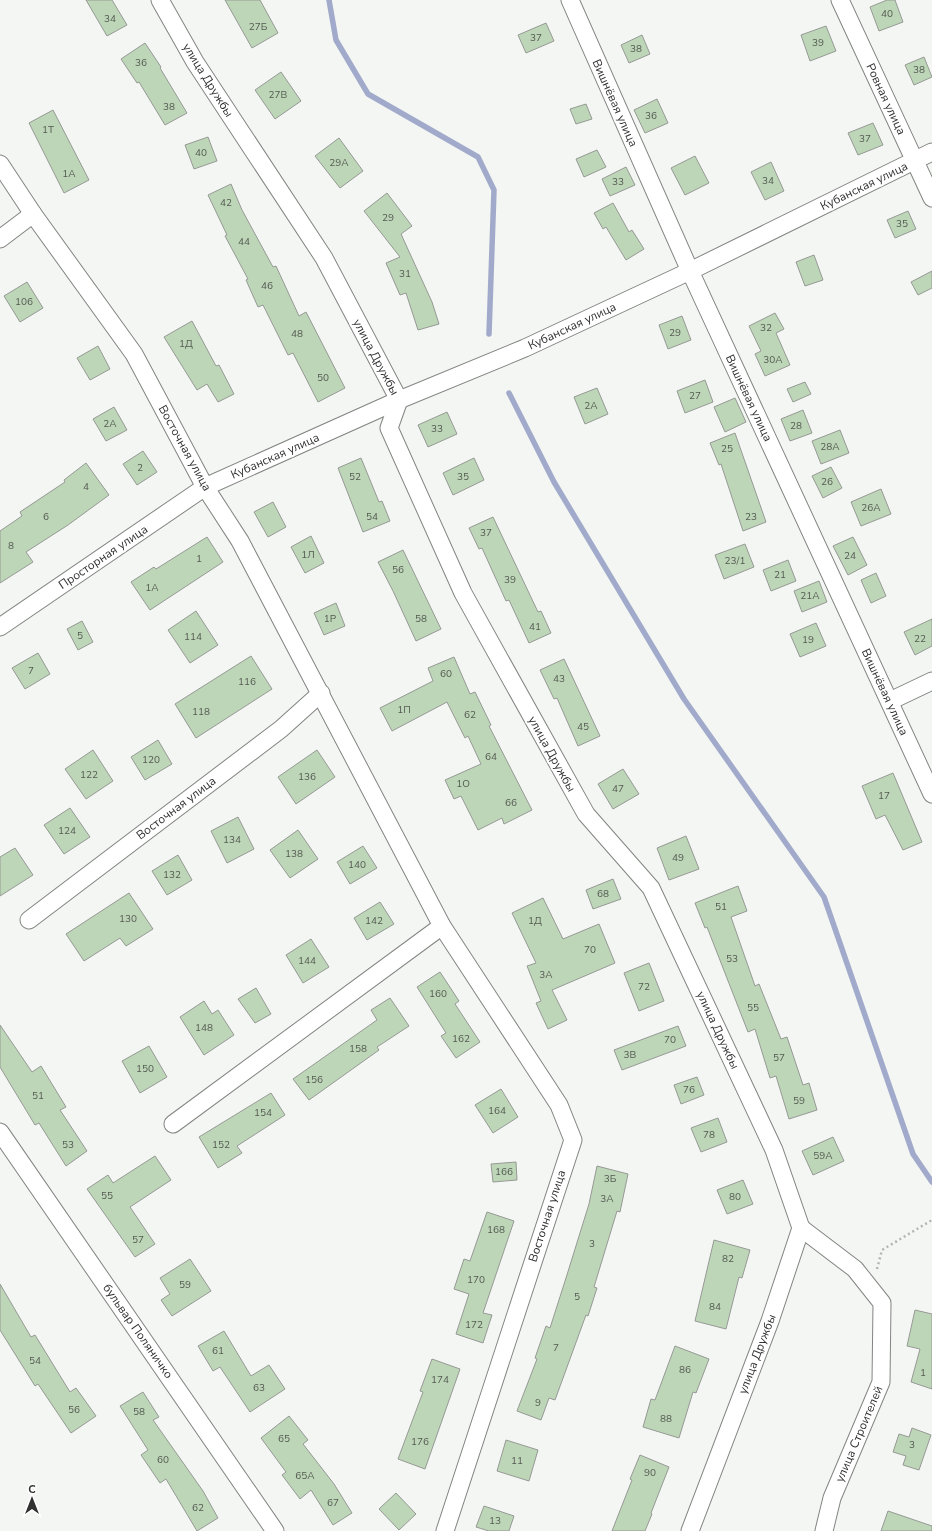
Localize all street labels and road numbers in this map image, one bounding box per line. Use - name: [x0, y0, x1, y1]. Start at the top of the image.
- street label: улица Дружбы: [179, 40, 237, 120]
- street label: Вишнёвая улица: [589, 57, 641, 149]
- street label: Ровная улица: [862, 61, 910, 137]
- street label: Кубанская улица: [818, 158, 910, 214]
- street label: Кубанская улица: [525, 299, 619, 353]
- street label: улица Дружбы: [349, 316, 403, 398]
- street label: Вишнёвая улица: [722, 352, 776, 444]
- street label: Восточная улица: [155, 402, 215, 494]
- street label: Кубанская улица: [228, 429, 322, 483]
- street label: Просторная улица: [55, 521, 151, 593]
- street label: Вишнёвая улица: [858, 646, 912, 738]
- street label: улица Дружбы: [525, 713, 579, 795]
- street label: Восточная улица: [133, 773, 219, 843]
- street label: улица Дружбы: [693, 988, 743, 1072]
- street label: Восточная улица: [525, 1168, 569, 1264]
- street label: бульвар Поляничко: [99, 1281, 177, 1382]
- street label: улица Дружбы: [734, 1312, 780, 1396]
- street label: улица Строителей: [831, 1383, 887, 1485]

